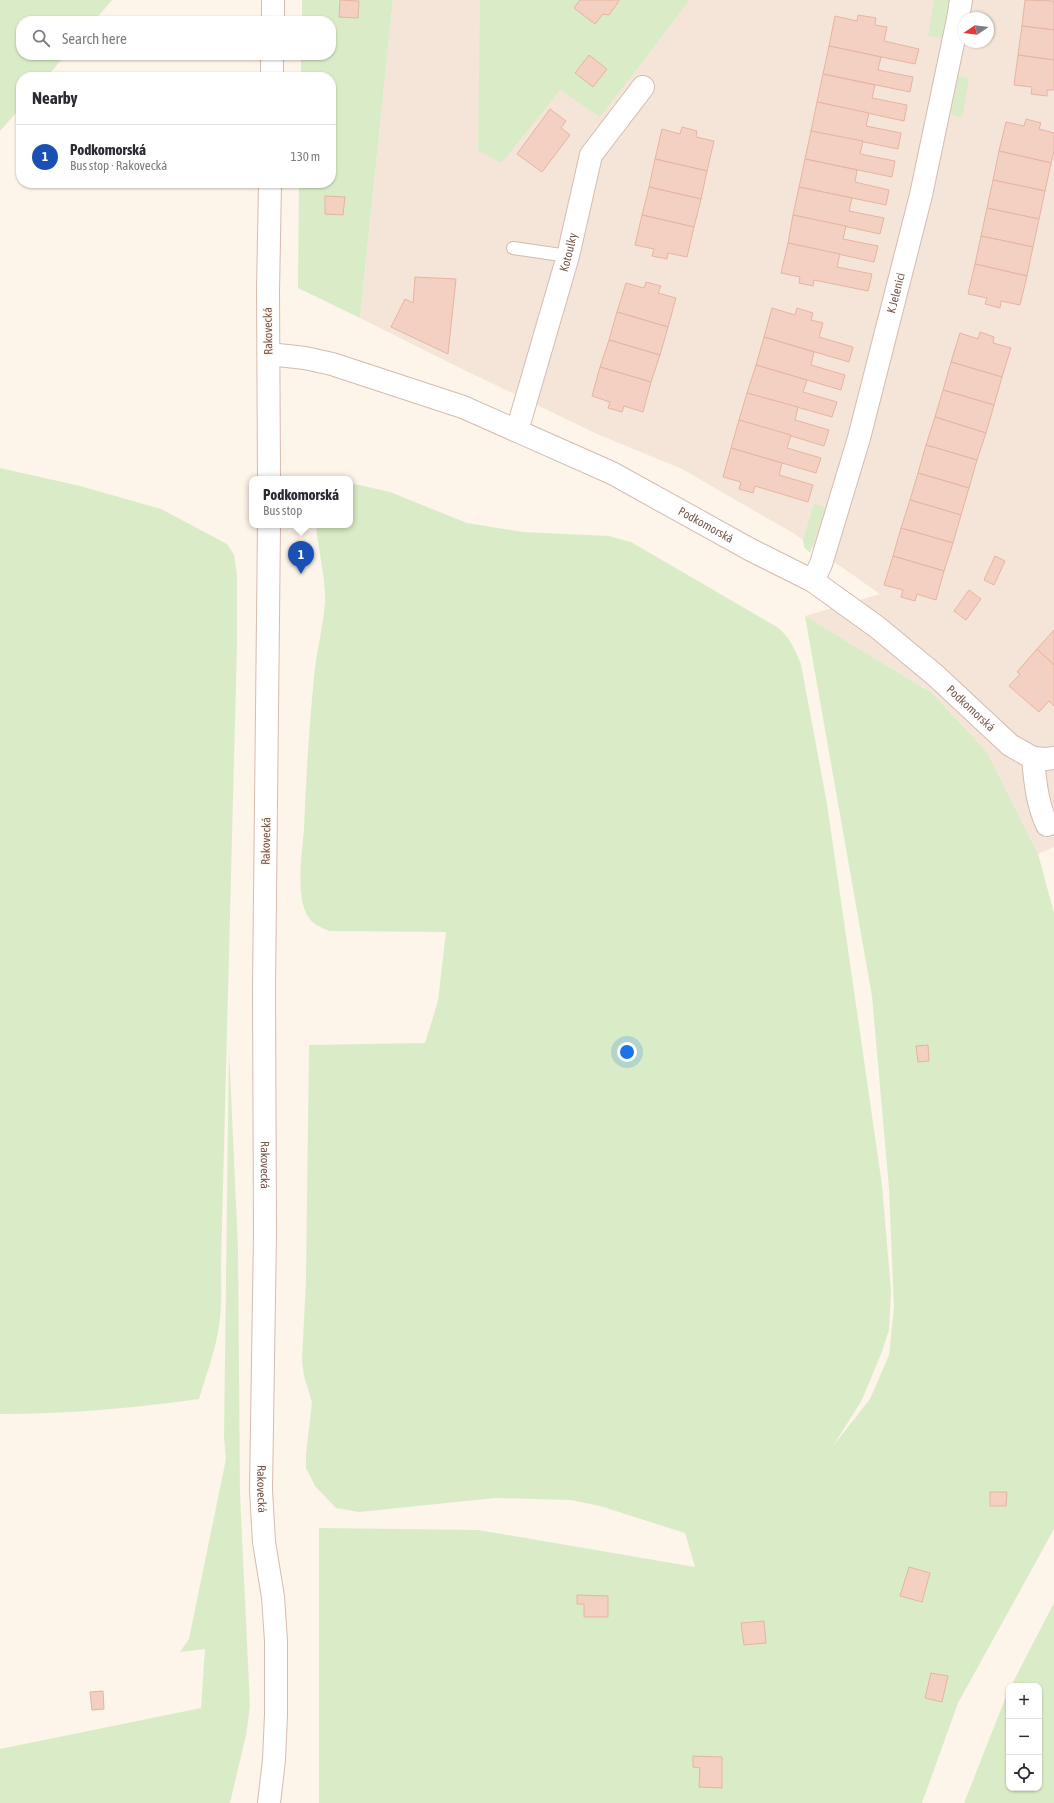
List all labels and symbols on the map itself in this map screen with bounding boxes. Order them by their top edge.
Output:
north arrow [958,12,994,48]
street label: Kotoulky [557,232,580,273]
street label: K Jelenici [884,271,908,315]
street label: Rakovecká [261,307,275,355]
street label: Podkomorská [676,504,736,546]
pin: 1 [288,541,314,574]
street label: Podkomorská [944,683,998,734]
street label: Rakovecká [259,817,273,865]
your location [617,1042,637,1062]
street label: Rakovecká [258,1141,272,1189]
street label: Rakovecká [254,1465,269,1513]

